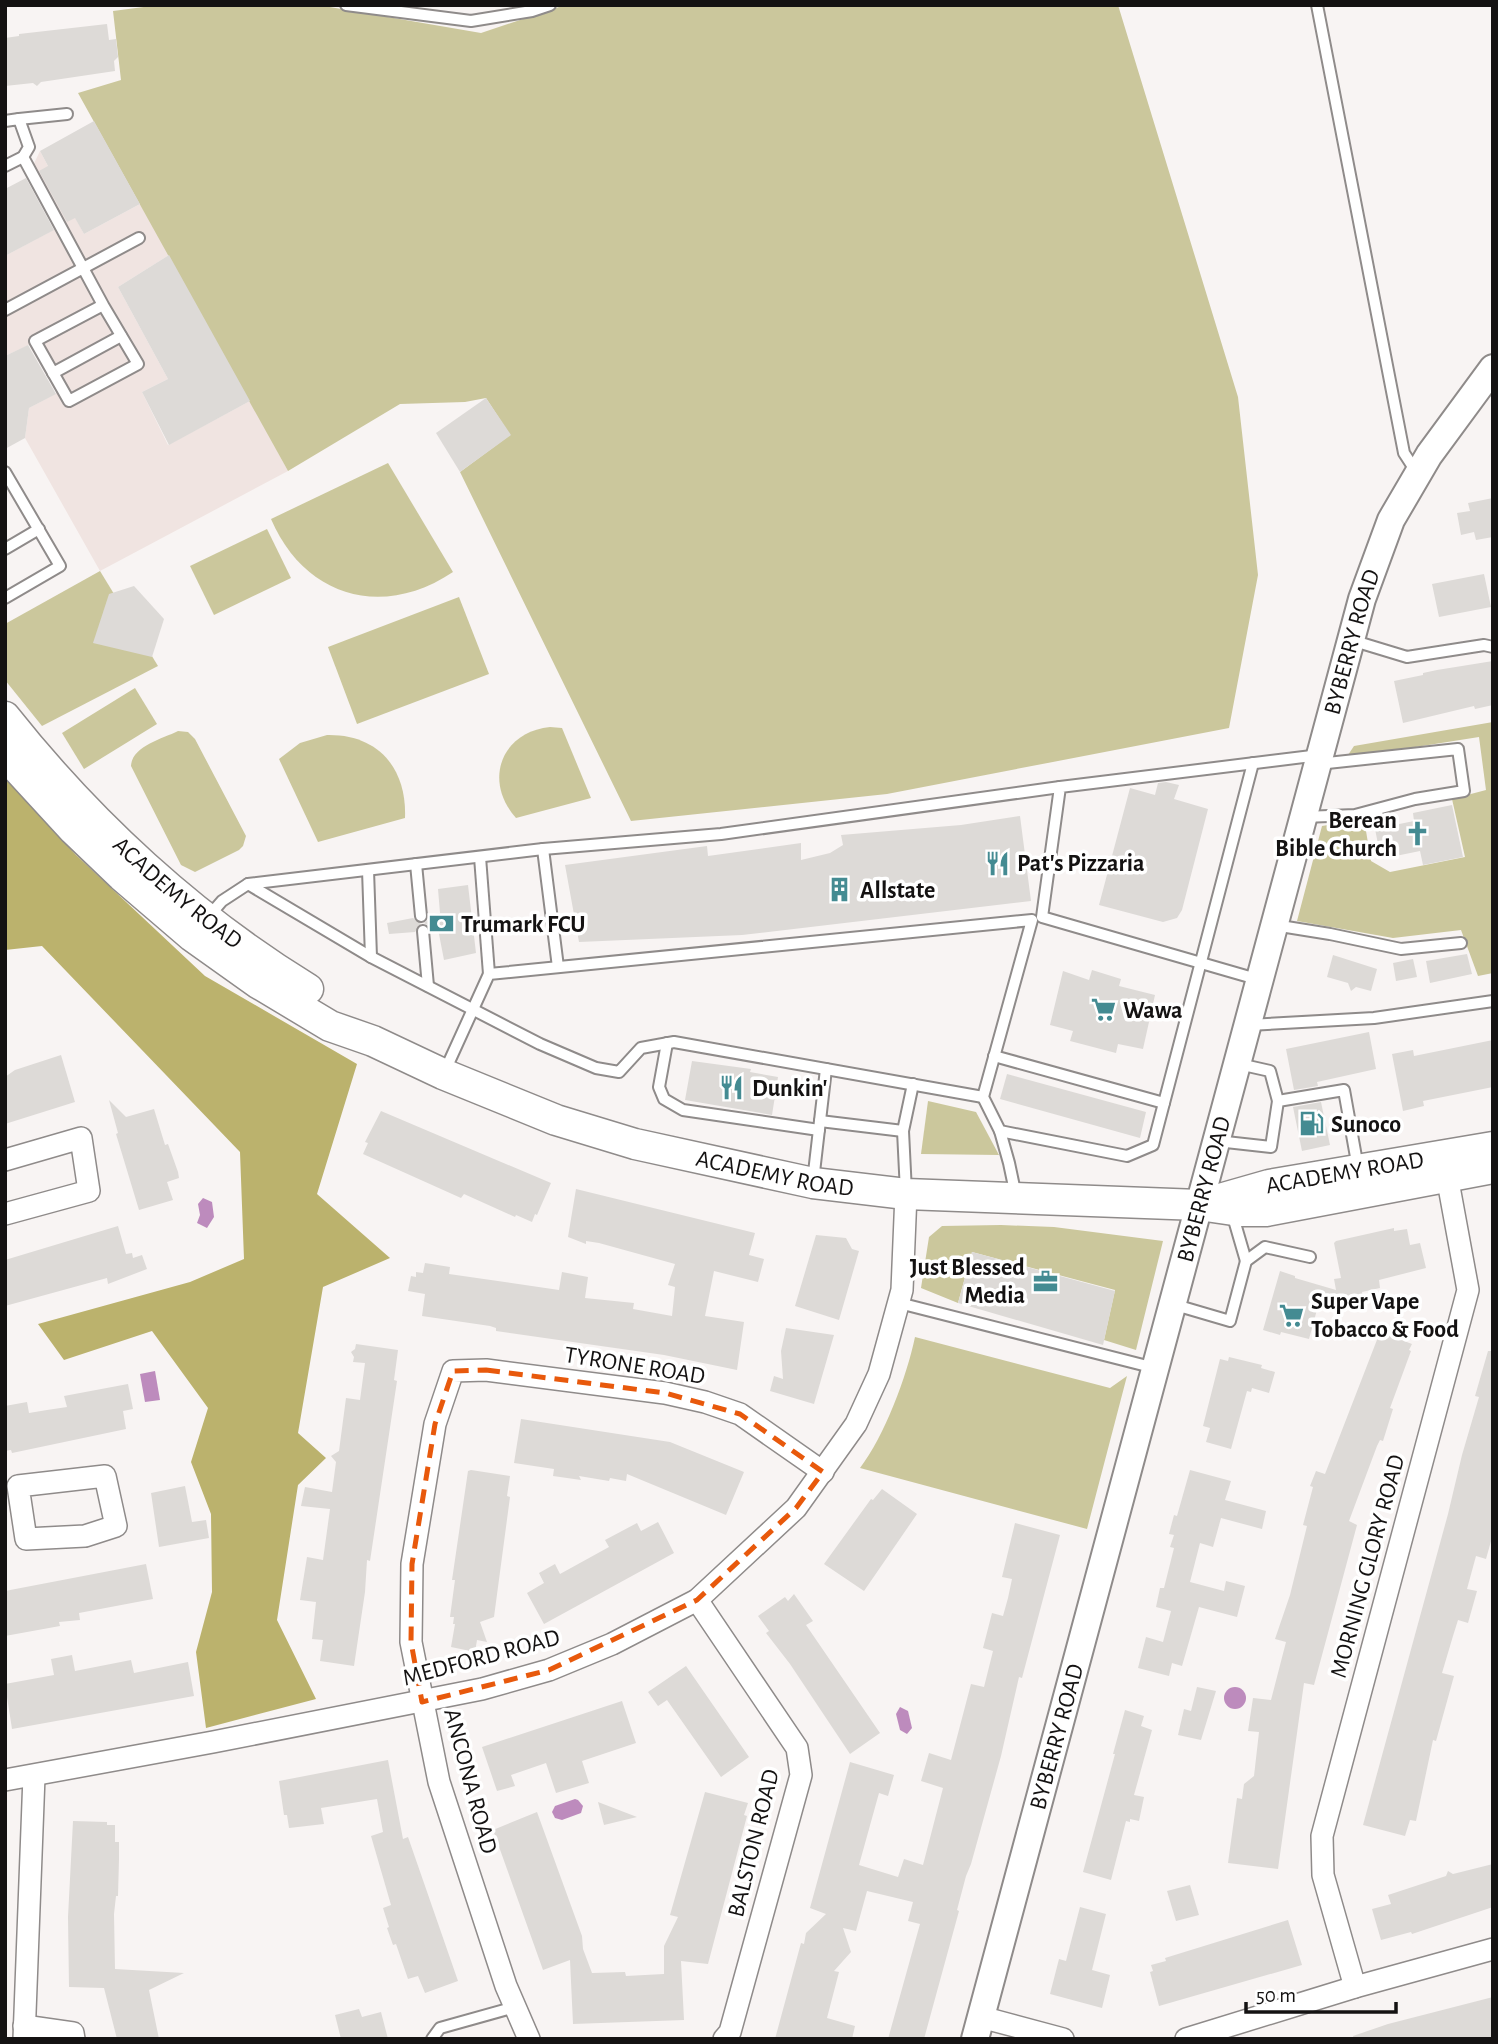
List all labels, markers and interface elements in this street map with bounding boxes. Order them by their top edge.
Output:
street label: BYBERRY ROAD [1320,566,1385,717]
place label: Berean Bible Church [1275,809,1397,861]
church icon: Berean Bible Church [1403,820,1431,848]
street label: ACADEMY ROAD [108,833,246,954]
restaurant icon: Pat's Pizzaria [983,849,1011,877]
place label: Pat's Pizzaria [1017,852,1145,876]
building icon: Allstate [826,876,854,904]
place label: Allstate [860,879,935,903]
bank icon: Trumark FCU [427,910,455,938]
place label: Trumark FCU [461,913,586,937]
supermarket icon: Wawa [1089,996,1117,1024]
place label: Wawa [1123,999,1183,1023]
restaurant icon: Dunkin' [718,1074,746,1102]
place label: Dunkin' [752,1077,827,1101]
fuel station icon: Sunoco [1297,1110,1325,1138]
place label: Sunoco [1331,1113,1401,1137]
street label: BYBERRY ROAD [1173,1114,1235,1265]
street label: ACADEMY ROAD [694,1147,855,1201]
street label: ACADEMY ROAD [1264,1148,1426,1198]
place label: Just Blessed Media [910,1256,1025,1308]
office icon: Just Blessed Media [1031,1267,1059,1295]
place label: Super Vape Tobacco & Food [1311,1290,1459,1342]
supermarket icon: Super Vape Tobacco & Food [1277,1301,1305,1329]
street label: TYRONE ROAD [563,1343,707,1389]
street label: MORNING GLORY ROAD [1327,1452,1409,1680]
street label: MEDFORD ROAD [400,1625,563,1690]
street label: BYBERRY ROAD [1026,1661,1088,1813]
street label: ANCONA ROAD [439,1706,501,1856]
street label: BALSTON ROAD [724,1767,784,1920]
scale bar [1246,1970,1396,2014]
text: 50 m [1256,1985,1296,2006]

